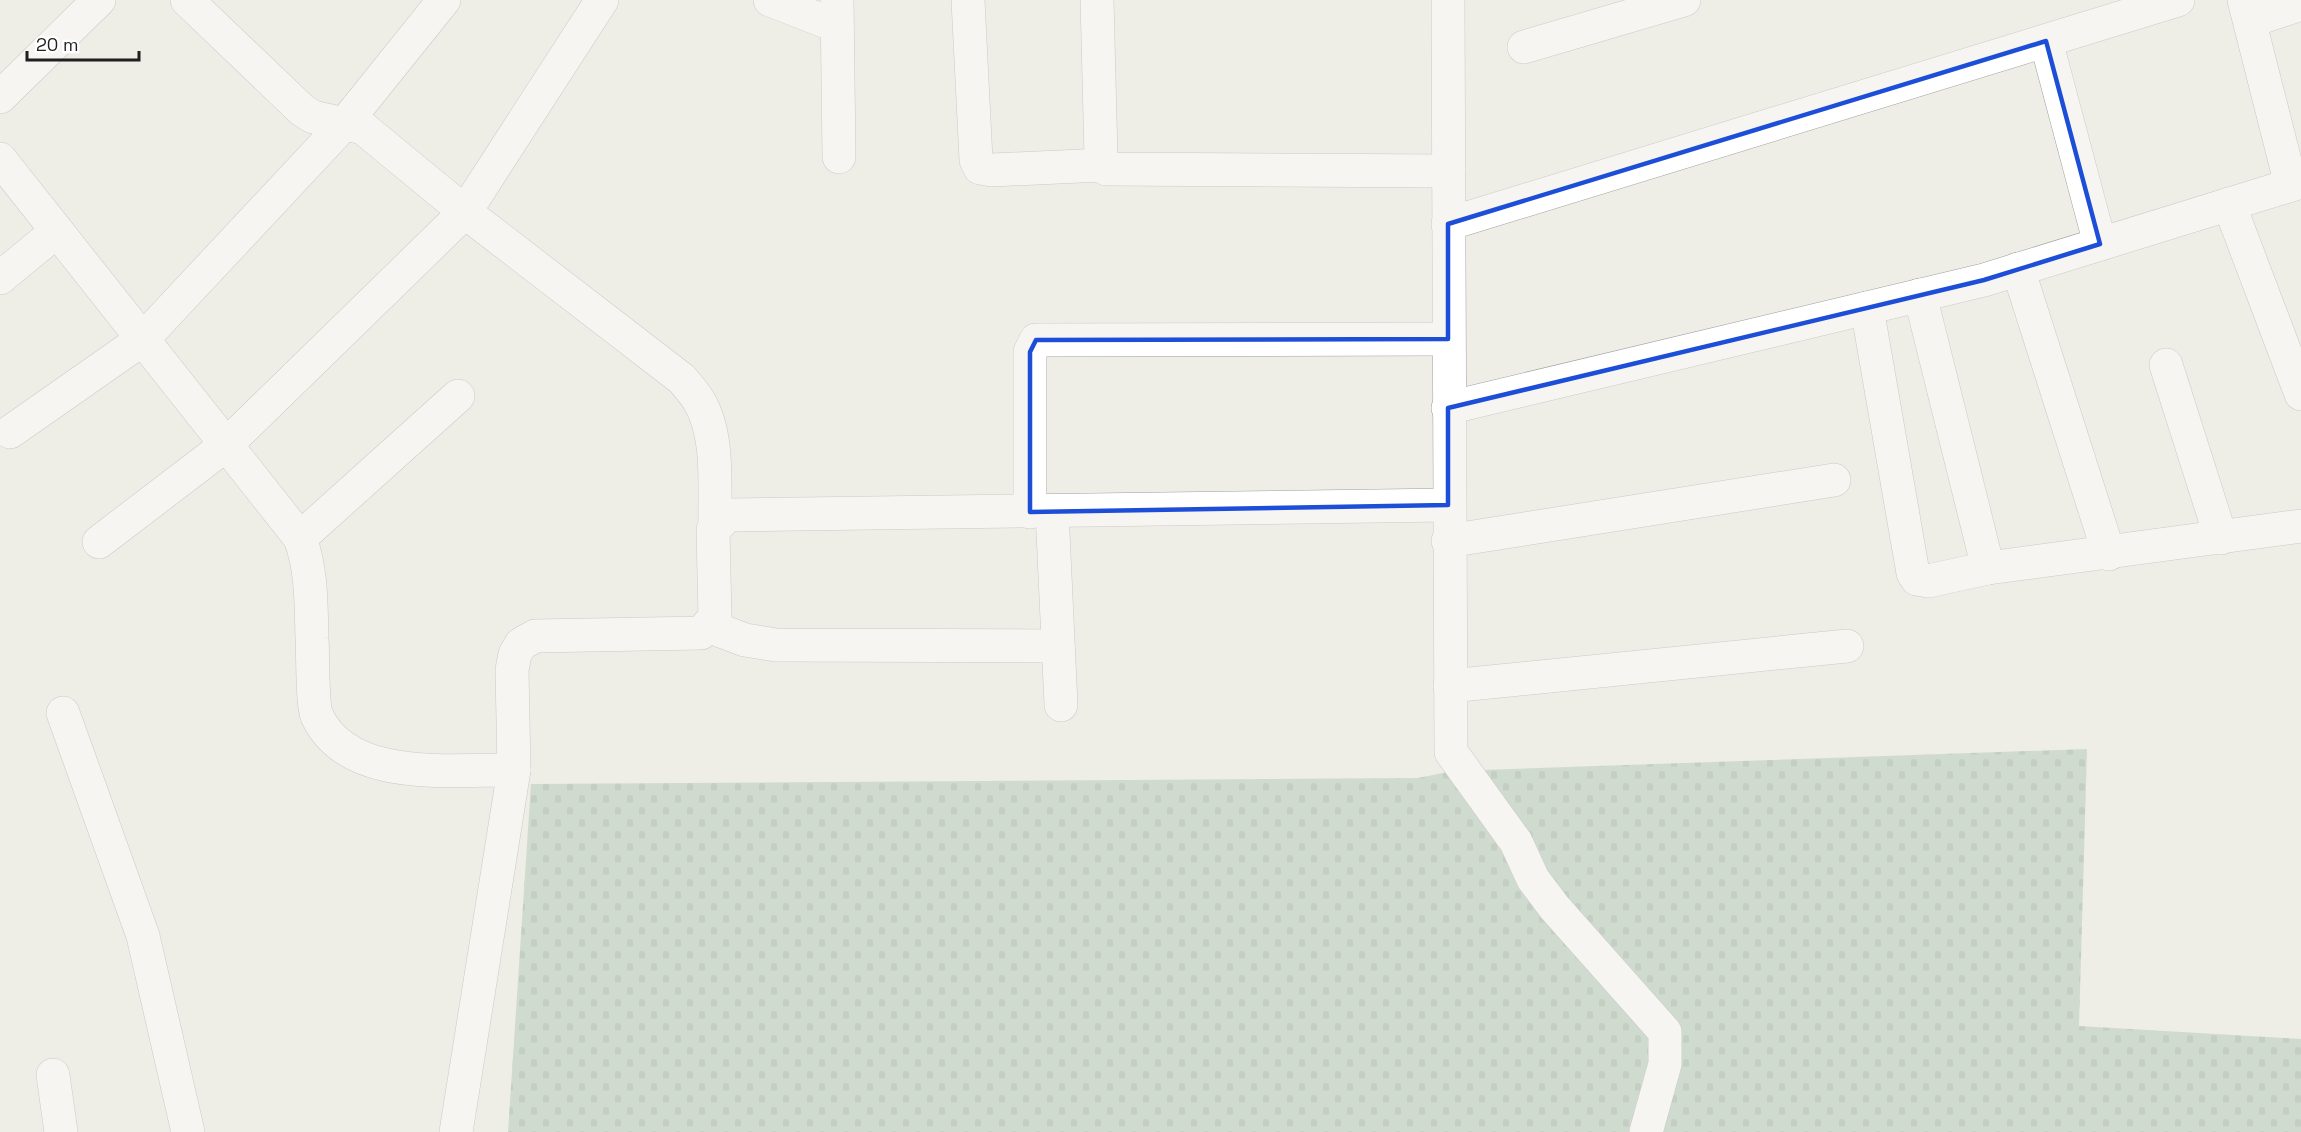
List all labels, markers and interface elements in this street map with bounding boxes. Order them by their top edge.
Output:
scale bar [27,24,140,62]
text: 20 m [36,33,79,56]

